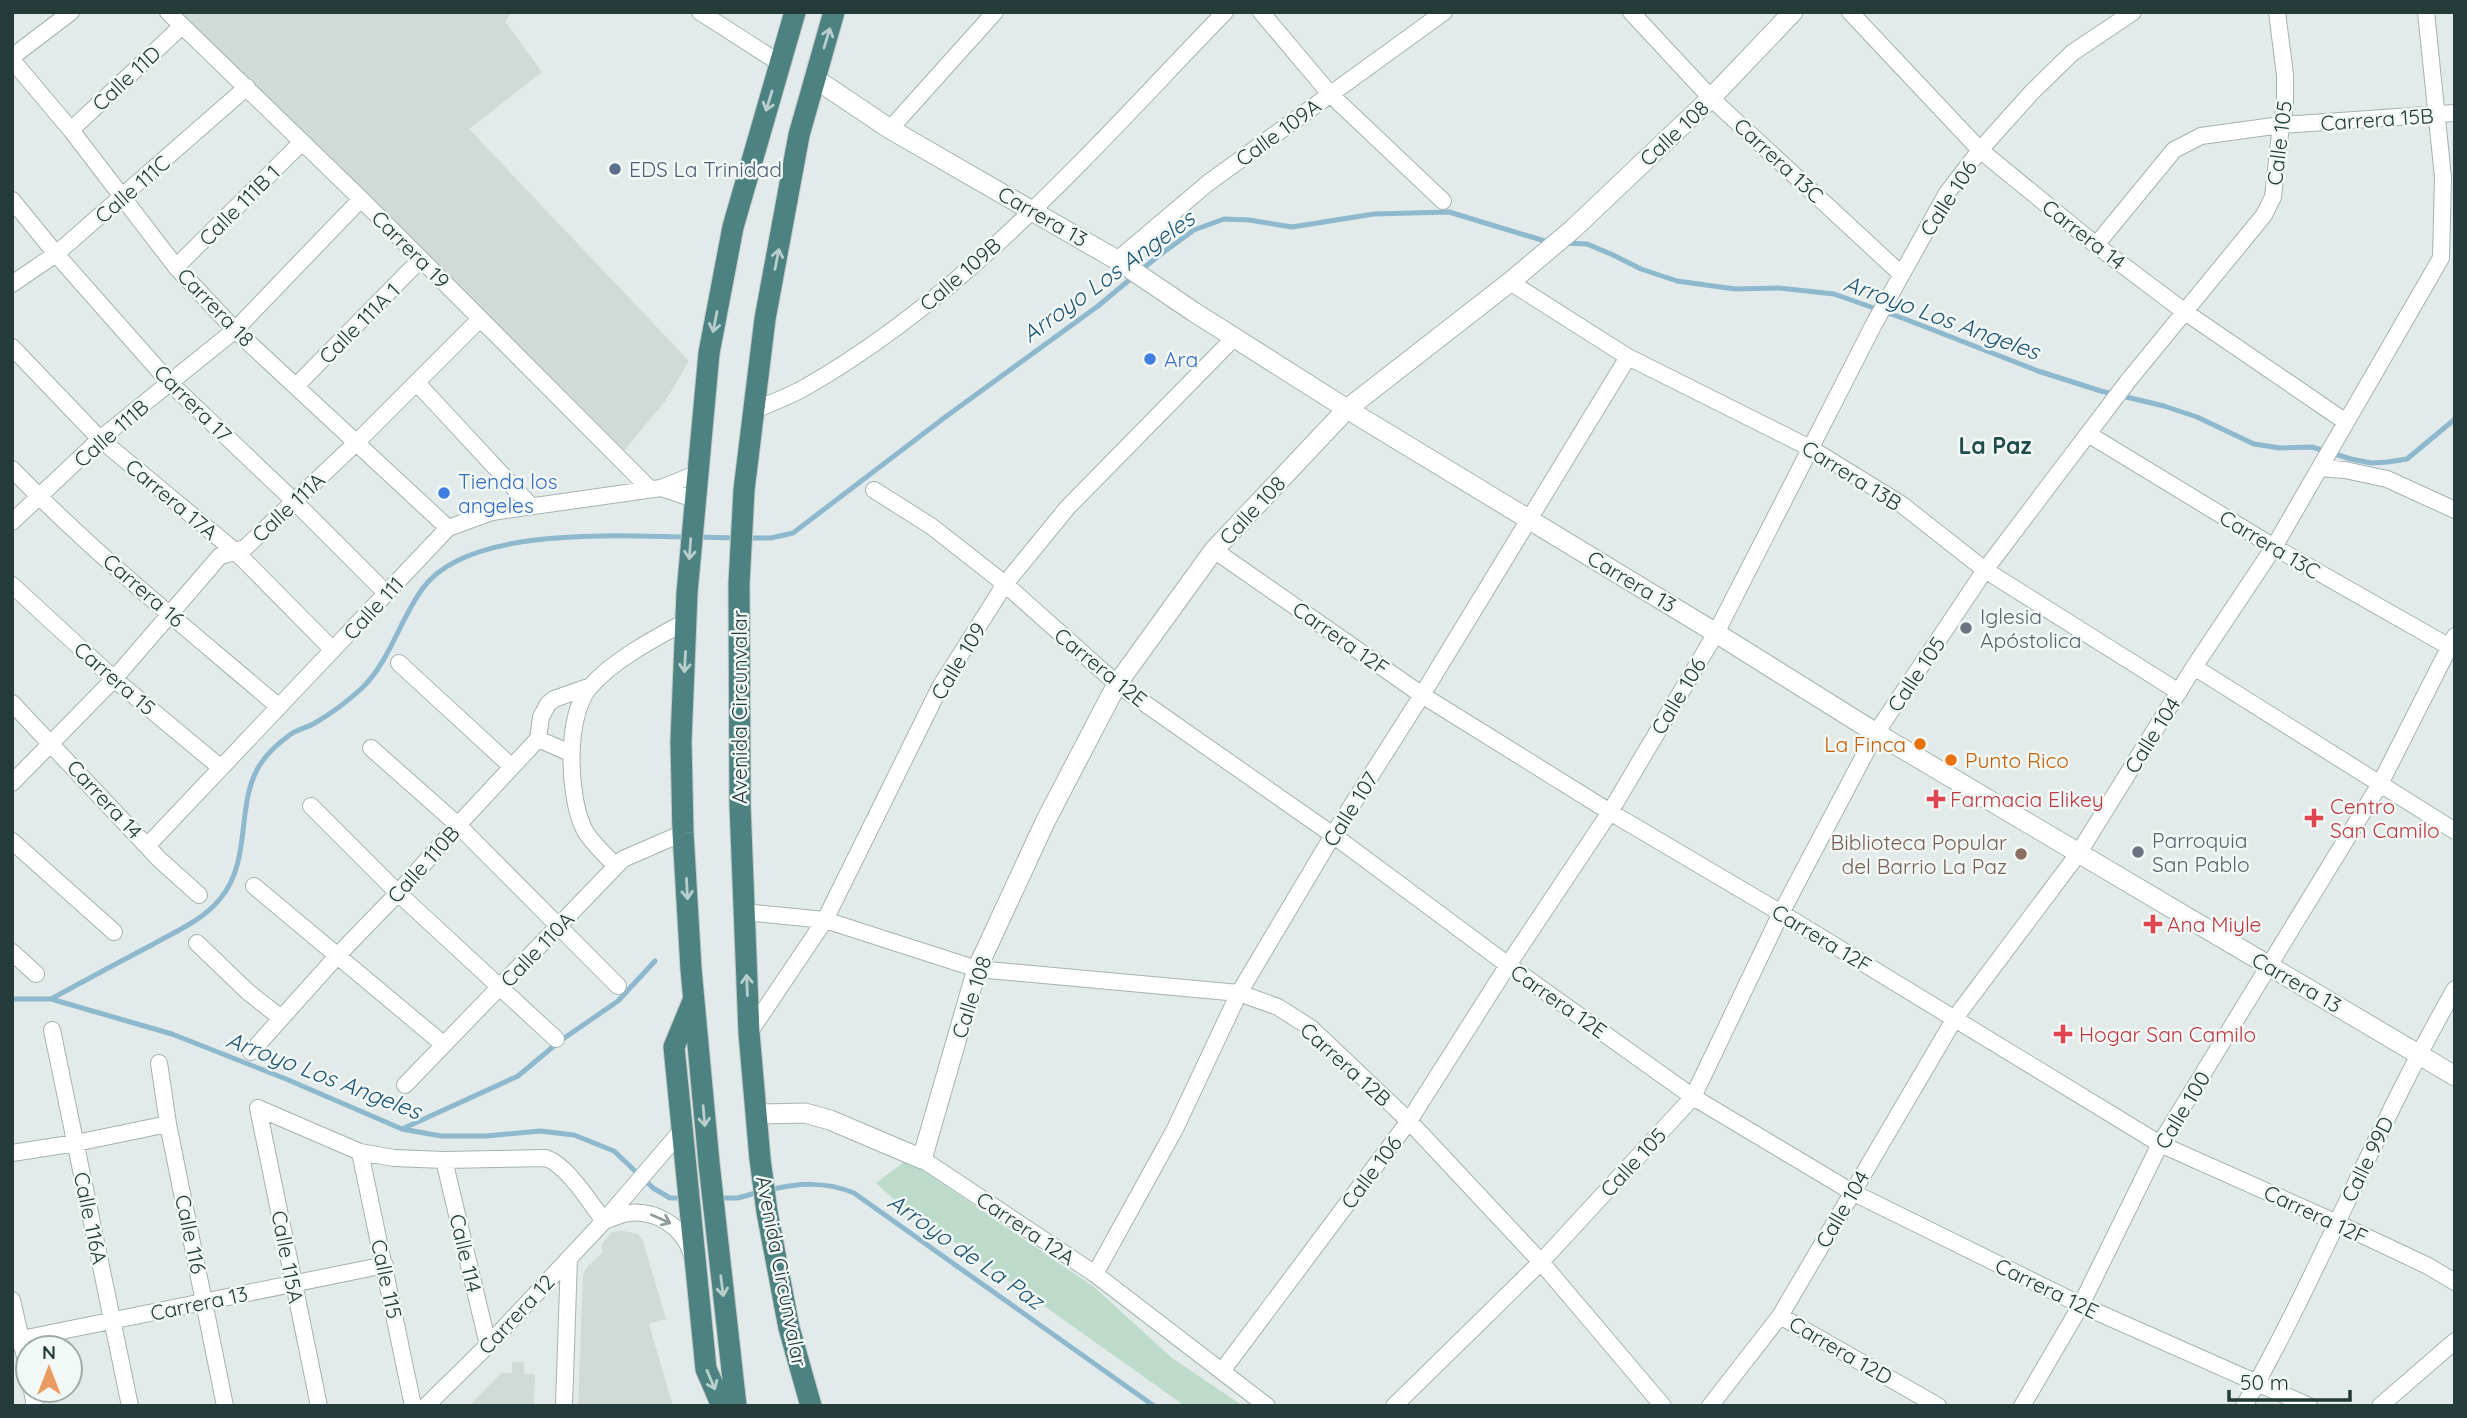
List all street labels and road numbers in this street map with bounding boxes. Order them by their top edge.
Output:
street label: Calle 11D [86,40,166,116]
street label: Calle 109A [1230,92,1326,172]
street label: Calle 108 [1634,94,1714,172]
street label: Calle 105 [2261,99,2297,187]
street label: Carrera 15B [2320,102,2434,136]
street label: Carrera 13C [1729,112,1829,208]
street label: Calle 111C [89,149,175,229]
street label: Calle 106 [1914,155,1982,241]
street label: Calle 111B 1 [193,159,285,251]
street label: Carrera 13 [994,180,1092,252]
street label: Carrera 14 [2037,193,2131,275]
street label: Carrera 19 [367,205,455,293]
street label: Calle 109B [914,232,1006,316]
street label: Carrera 18 [172,262,260,352]
street label: Calle 111A 1 [313,277,405,369]
street label: Carrera 17 [149,359,237,447]
street label: Calle 111B [68,394,154,472]
street label: Carrera 13B [1797,434,1907,516]
street label: Carrera 17A [121,453,223,545]
street label: Calle 111A [246,467,330,547]
street label: Calle 108 [1213,470,1291,550]
street label: Carrera 13C [2215,504,2325,584]
street label: Carrera 13 [1583,544,1681,618]
street label: Carrera 16 [98,548,190,632]
street label: Calle 111 [337,571,409,645]
street label: Carrera 12F [1288,595,1394,681]
street label: Avenida Circunvalar [726,610,752,804]
street label: Calle 109 [925,618,991,704]
street label: Carrera 12E [1049,622,1153,712]
street label: Calle 105 [1881,631,1951,717]
street label: Carrera 15 [69,636,161,720]
street label: Calle 106 [1645,653,1711,739]
street label: Calle 104 [2118,692,2186,778]
street label: Carrera 14 [62,754,148,844]
street label: Calle 107 [1317,767,1383,851]
street label: Calle 110B [381,820,465,908]
street label: Carrera 12F [1767,898,1877,978]
street label: Calle 110A [495,906,579,992]
street label: Carrera 13 [2248,946,2346,1018]
street label: Calle 108 [945,953,997,1041]
street label: Carrera 12E [1506,958,1612,1044]
street label: Carrera 12B [1295,1016,1397,1112]
street label: Calle 100 [2149,1066,2215,1154]
street label: Calle 99D [2335,1112,2399,1206]
street label: Calle 105 [1594,1122,1672,1202]
street label: Calle 106 [1335,1130,1407,1214]
street label: Calle 104 [1810,1166,1874,1252]
street label: Calle 116A [69,1169,113,1267]
street label: Avenida Circunvalar [751,1173,813,1369]
street label: Carrera 12F [2260,1179,2372,1249]
street label: Carrera 12A [972,1186,1080,1270]
street label: Calle 116 [170,1192,212,1276]
street label: Calle 115A [266,1208,310,1306]
street label: Calle 114 [444,1211,488,1295]
street label: Calle 115 [366,1237,408,1321]
street label: Carrera 12E [1991,1252,2103,1324]
street label: Carrera 12 [472,1269,560,1359]
street label: Carrera 13 [148,1280,250,1326]
street label: Carrera 12D [1785,1310,1897,1390]

